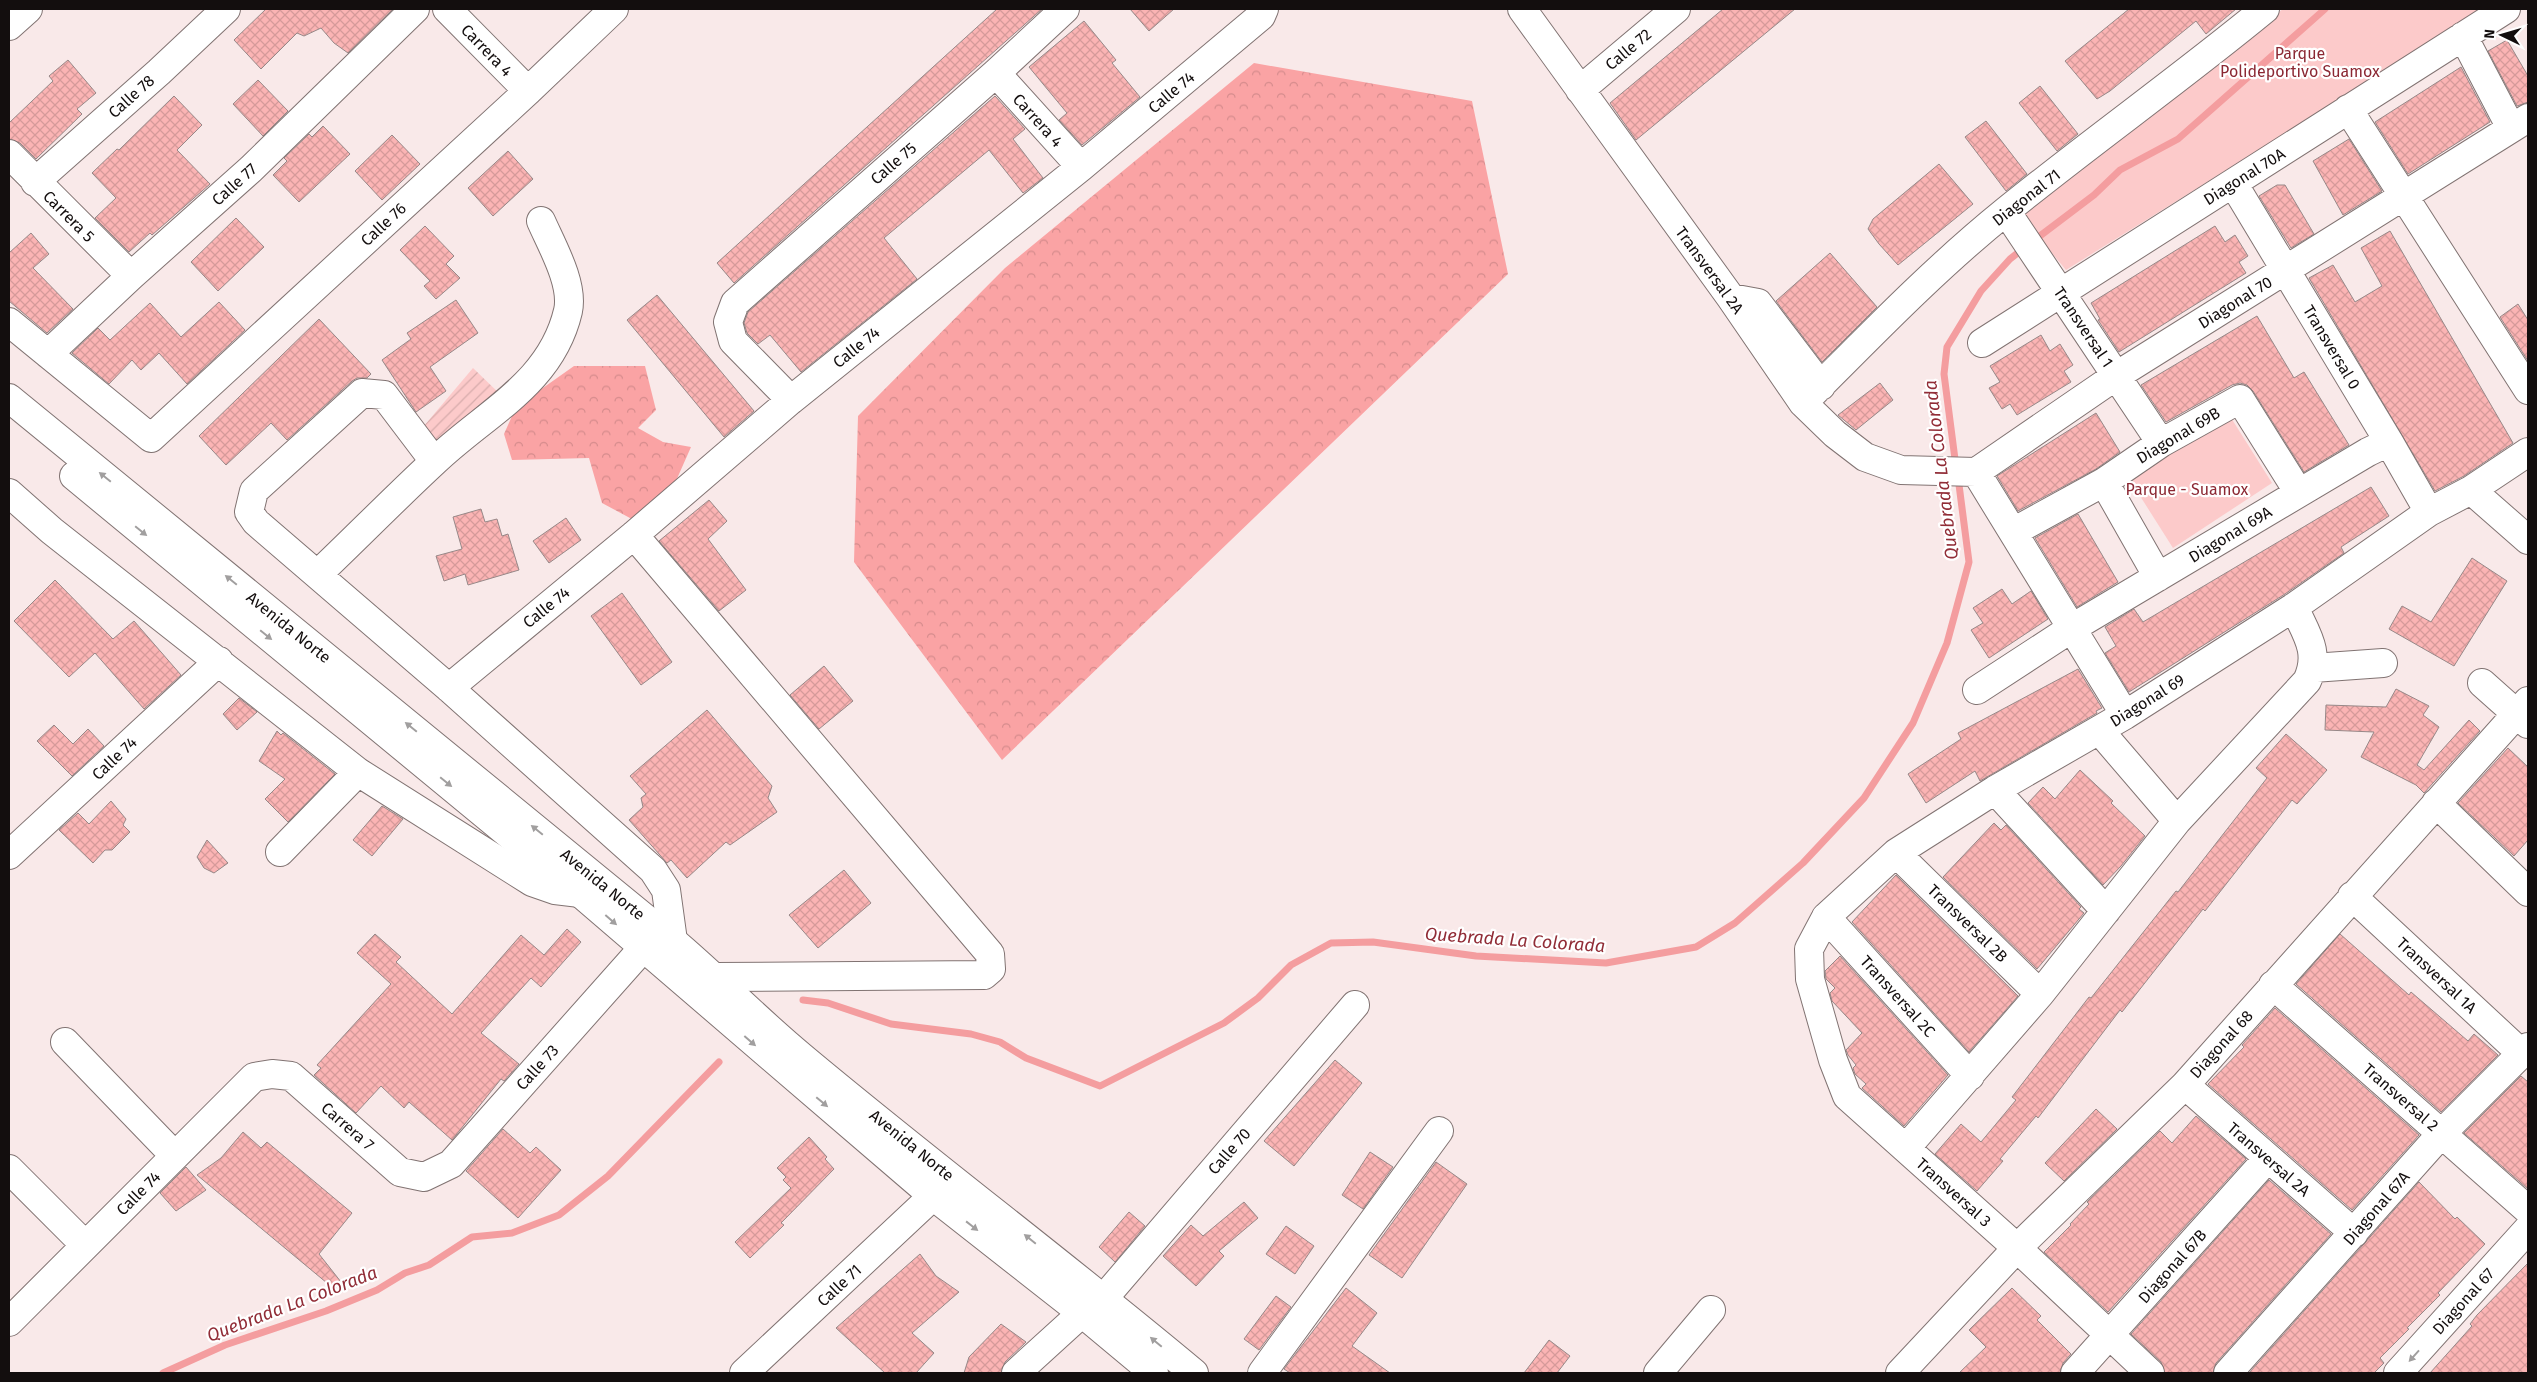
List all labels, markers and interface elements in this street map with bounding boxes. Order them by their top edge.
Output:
north arrow [2477,10,2527,60]
street label: Carrera 4 [457,20,516,81]
street label: Calle 72 [1601,25,1655,74]
text: N [2481,29,2498,39]
park label: Parque Polideportivo Suamox [2220,44,2380,81]
street label: Calle 74 [1144,67,1199,117]
street label: Calle 78 [104,71,158,122]
street label: Carrera 4 [1009,90,1067,151]
street label: Calle 75 [867,138,920,188]
street label: Diagonal 70A [2200,143,2289,209]
street label: Calle 77 [208,159,261,209]
street label: Diagonal 71 [1988,165,2064,230]
street label: Carrera 5 [39,187,98,246]
street label: Calle 76 [357,199,410,250]
street label: Transversal 2A [1672,223,1748,318]
street label: Diagonal 70 [2195,272,2276,333]
street label: Transversal 1 [2050,283,2117,371]
street label: Transversal 0 [2299,302,2364,393]
street label: Calle 74 [829,323,884,372]
water label: Quebrada La Colorada [1919,379,1963,561]
street label: Diagonal 69B [2133,403,2224,468]
one-way arrow [99,471,112,482]
park label: Parque - Suamox [2126,480,2249,499]
street label: Diagonal 69A [2185,502,2276,567]
one-way arrow [134,526,147,537]
one-way arrow [225,574,238,585]
street label: Calle 74 [519,583,574,632]
street label: Avenida Norte [243,588,335,667]
one-way arrow [260,629,273,640]
street label: Diagonal 69 [2106,670,2188,731]
one-way arrow [405,721,418,732]
street label: Calle 74 [88,732,141,784]
one-way arrow [439,777,452,788]
one-way arrow [531,824,544,835]
street label: Avenida Norte [557,845,649,924]
street label: Transversal 2B [1924,881,2012,966]
one-way arrow [605,914,617,925]
water label: Quebrada La Colorada [1424,923,1606,957]
street label: Transversal 1A [2393,934,2481,1018]
street label: Transversal 2C [1856,952,1939,1041]
street label: Diagonal 68 [2186,1006,2257,1082]
one-way arrow [744,1035,757,1046]
street label: Calle 73 [512,1041,563,1094]
street label: Transversal 2 [2359,1059,2442,1135]
one-way arrow [815,1096,828,1107]
street label: Carrera 7 [317,1098,378,1154]
street label: Avenida Norte [866,1106,958,1185]
street label: Transversal 2A [2224,1118,2314,1201]
street label: Calle 70 [1204,1124,1255,1178]
street label: Transversal 3 [1912,1154,1995,1231]
street label: Calle 74 [112,1167,165,1219]
street label: Diagonal 67A [2339,1167,2414,1249]
one-way arrow [965,1221,978,1232]
street label: Diagonal 67B [2134,1225,2211,1307]
one-way arrow [1024,1234,1037,1245]
street label: Calle 71 [813,1260,865,1311]
water label: Quebrada La Colorada [204,1261,380,1347]
street label: Diagonal 67 [2429,1264,2498,1338]
one-way arrow [1151,1336,1163,1348]
one-way arrow [2408,1350,2419,1363]

